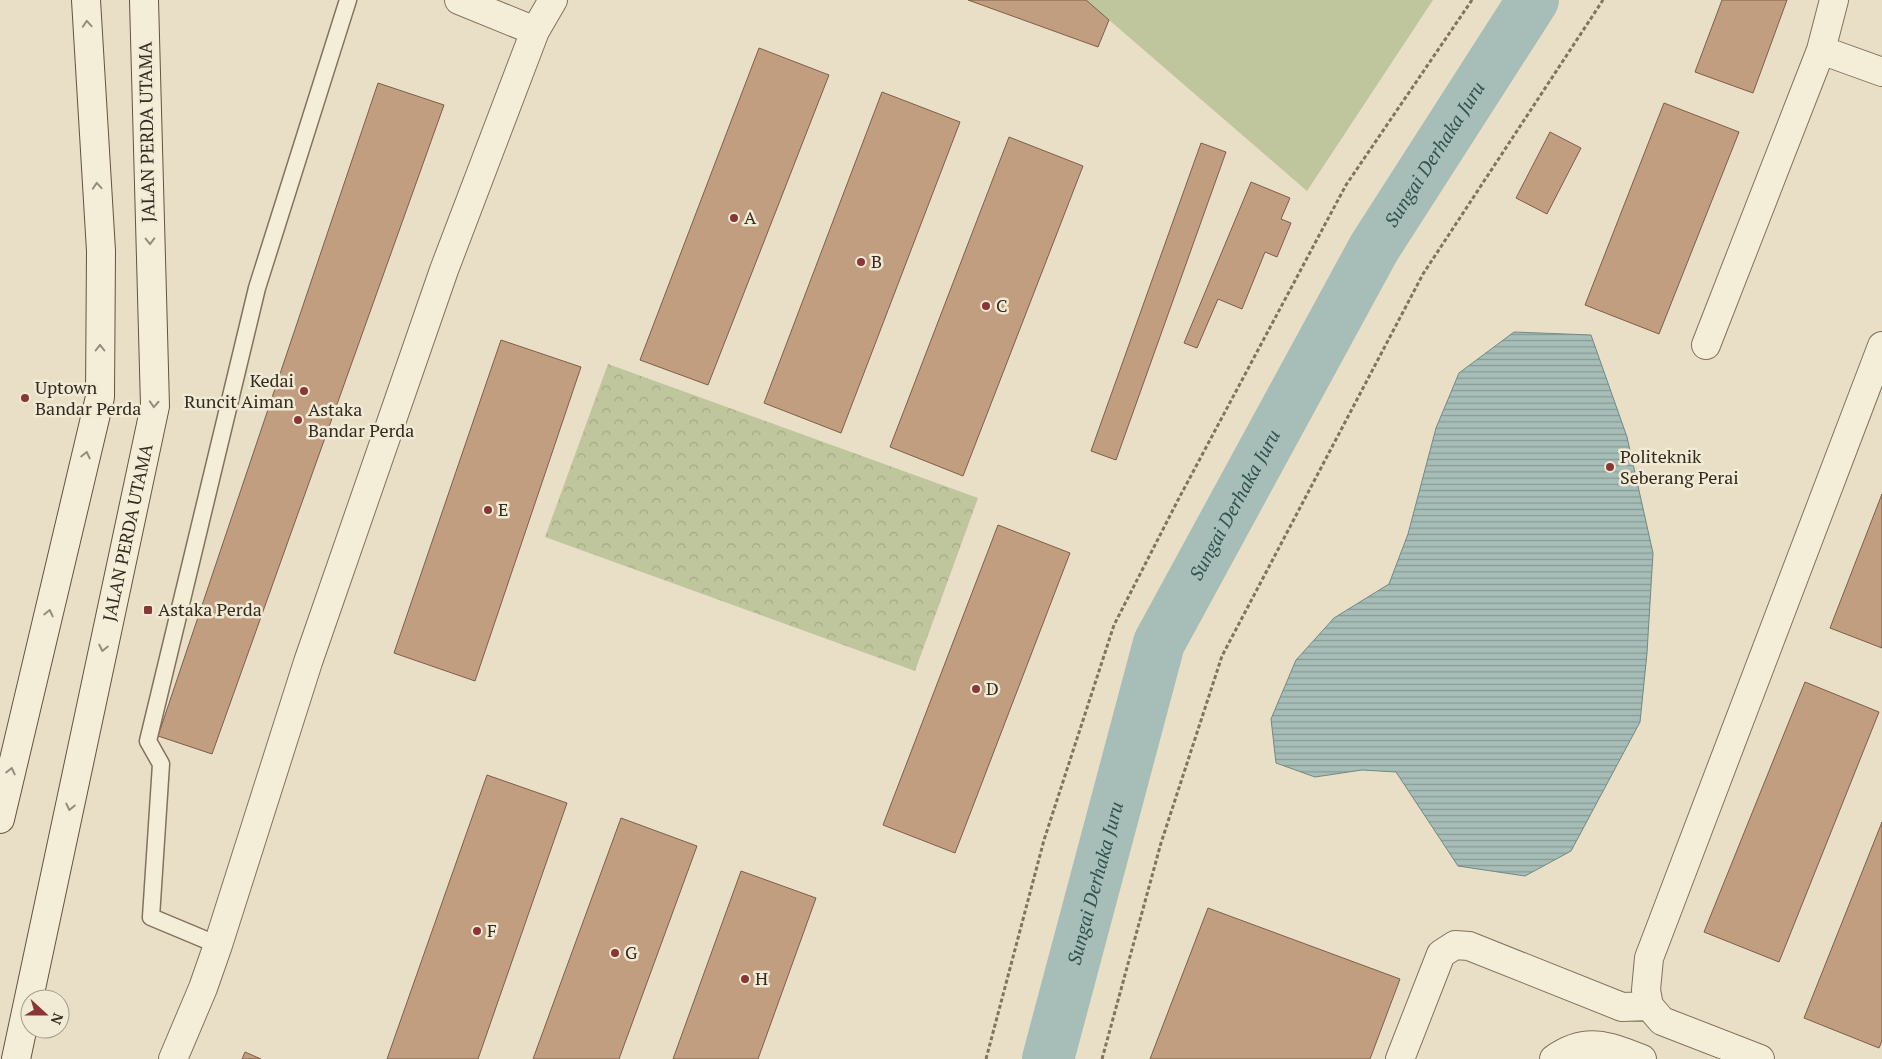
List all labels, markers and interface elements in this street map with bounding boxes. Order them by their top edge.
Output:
one-way arrow [82,19,93,27]
street label: JALAN PERDA UTAMA [132,41,160,223]
water label: Sungai Derhaka Juru [1378,76,1490,231]
one-way arrow [92,181,103,189]
place label: A [744,205,757,229]
marker: A [728,212,740,224]
one-way arrow [145,238,155,245]
place label: B [871,249,882,273]
marker: B [855,256,867,268]
place label: C [996,293,1008,317]
marker: C [980,300,992,312]
one-way arrow [95,344,105,352]
place label: Kedai Runcit Aiman [184,368,294,413]
place label: Uptown Bandar Perda [35,375,141,420]
marker: Kedai Runcit Aiman [298,385,310,397]
marker: Uptown Bandar Perda [19,392,31,404]
place label: Astaka Bandar Perda [308,397,414,442]
one-way arrow [148,400,159,408]
marker: Astaka Bandar Perda [292,414,304,426]
water label: Sungai Derhaka Juru [1183,425,1285,584]
street label: JALAN PERDA UTAMA [96,441,158,624]
place label: Politeknik Seberang Perai [1620,444,1739,489]
one-way arrow [80,451,91,459]
marker: Politeknik Seberang Perai [1604,461,1616,473]
place label: E [498,497,508,521]
marker: E [482,504,494,516]
place label: Astaka Perda [158,597,262,621]
marker: Astaka Perda [142,604,154,616]
one-way arrow [43,609,54,618]
one-way arrow [98,644,109,653]
place label: D [986,676,999,700]
marker: D [970,683,982,695]
one-way arrow [5,767,16,776]
water label: Sungai Derhaka Juru [1061,799,1128,967]
one-way arrow [65,803,75,812]
place label: F [487,918,497,942]
marker: F [471,925,483,937]
place label: G [625,940,638,964]
marker: G [609,947,621,959]
place label: H [755,966,768,990]
marker: H [739,973,751,985]
north arrow [20,989,70,1039]
text: N [47,1010,68,1028]

